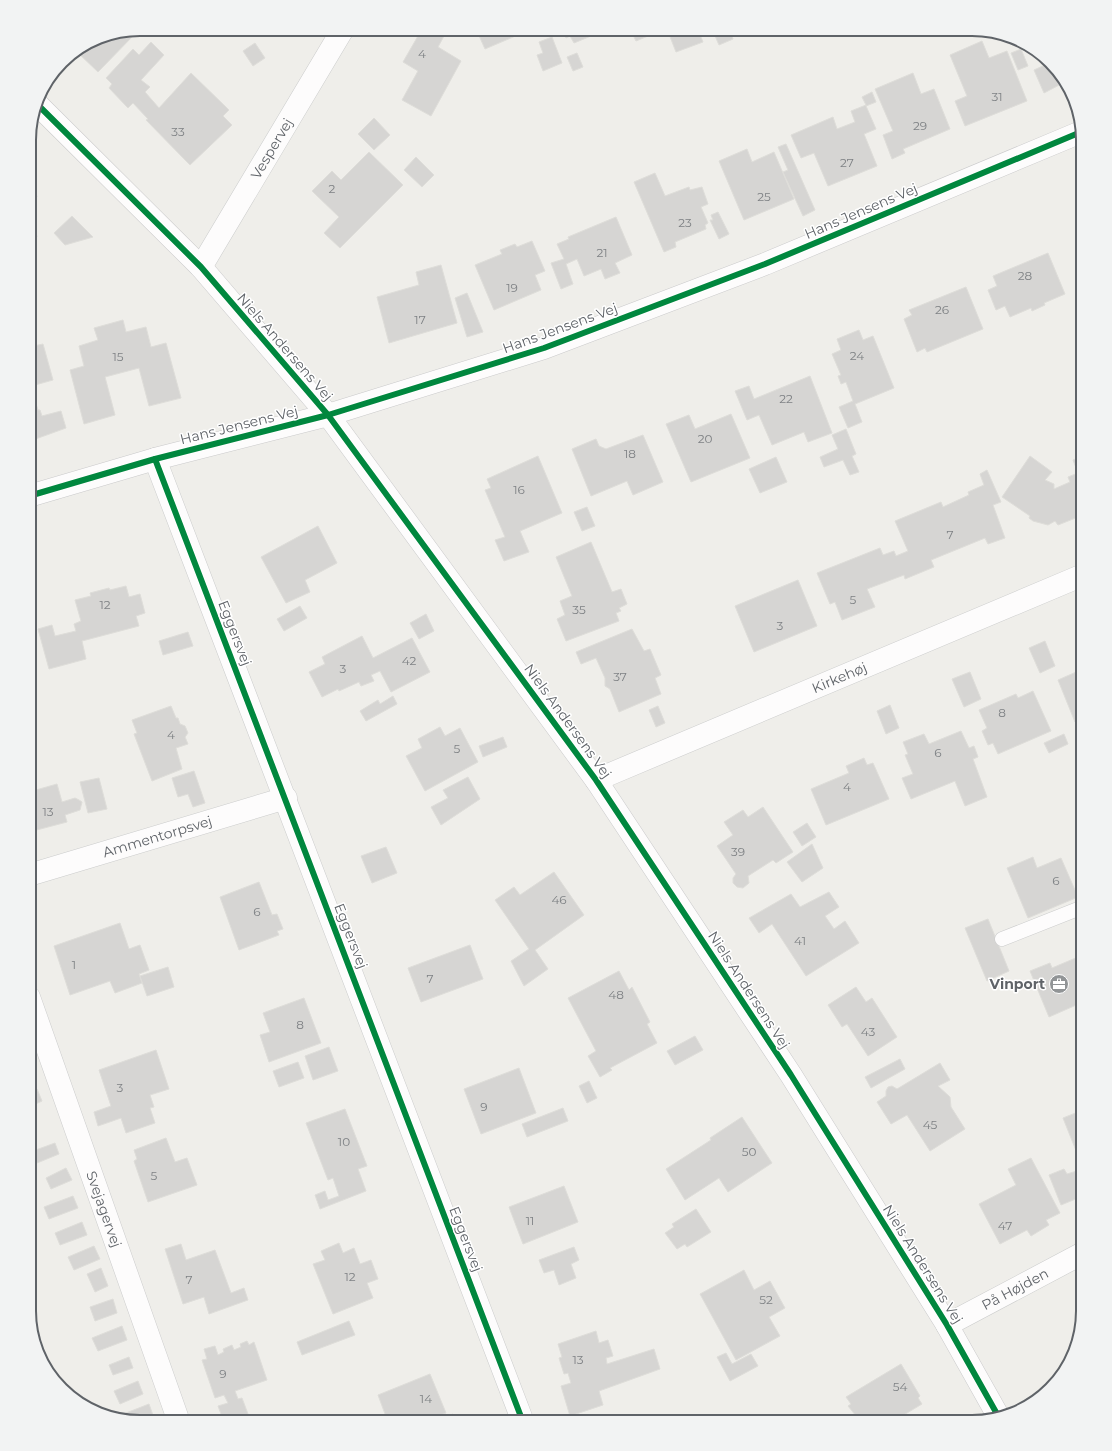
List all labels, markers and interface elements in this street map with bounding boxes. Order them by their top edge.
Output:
house number: 4 [418,46,426,61]
house number: 31 [991,89,1003,104]
street label: Vespervej [247,115,297,182]
house number: 29 [913,118,927,133]
house number: 33 [171,124,185,139]
house number: 27 [840,155,854,170]
street label: Hans Jensens Vej [802,179,920,243]
house number: 2 [329,181,336,196]
house number: 25 [757,189,771,204]
house number: 23 [678,215,692,230]
house number: 21 [596,245,608,260]
house number: 28 [1018,268,1033,283]
house number: 19 [506,280,518,295]
street label: Niels Andersens Vej [233,289,337,405]
street label: Hans Jensens Vej [500,299,620,357]
house number: 26 [935,302,949,317]
house number: 17 [414,312,426,327]
house number: 24 [850,348,864,363]
house number: 15 [112,349,124,364]
house number: 22 [779,391,793,406]
street label: Hans Jensens Vej [178,402,300,448]
house number: 20 [698,431,712,446]
house number: 18 [624,446,636,461]
house number: 16 [513,482,525,497]
house number: 7 [946,527,954,542]
house number: 5 [850,592,857,607]
house number: 12 [99,597,111,612]
street label: Eggersvej [214,598,256,668]
house number: 35 [572,602,586,617]
house number: 3 [777,618,784,633]
house number: 42 [402,653,417,668]
street label: Kirkehøj [809,658,869,697]
street label: Niels Andersens Vej [520,660,616,782]
house number: 3 [340,661,347,676]
house number: 37 [613,669,627,684]
house number: 8 [998,705,1006,720]
house number: 4 [167,727,175,742]
house number: 5 [454,741,461,756]
house number: 6 [934,745,942,760]
house number: 4 [843,779,851,794]
house number: 13 [42,804,54,819]
street label: Ammentorpsvej [101,812,214,861]
house number: 39 [731,844,745,859]
house number: 6 [1052,873,1060,888]
house number: 46 [551,892,567,907]
street label: Eggersvej [330,901,372,971]
house number: 6 [253,904,261,919]
street label: Niels Andersens Vej [704,927,794,1053]
house number: 41 [794,933,806,948]
house number: 1 [72,957,76,972]
house number: 7 [426,971,434,986]
office icon: Vinport [1048,973,1070,995]
place label: Vinport [989,975,1045,993]
house number: 48 [608,987,624,1002]
house number: 8 [296,1017,304,1032]
house number: 43 [861,1024,875,1039]
house number: 3 [117,1080,124,1095]
house number: 9 [480,1099,488,1114]
house number: 45 [923,1117,938,1132]
house number: 10 [338,1134,350,1149]
house number: 50 [742,1144,756,1159]
house number: 5 [151,1168,158,1183]
street label: Svejagervej [82,1169,126,1250]
street label: Niels Andersens Vej [879,1201,967,1327]
street label: Eggersvej [445,1204,487,1274]
house number: 11 [526,1213,534,1228]
house number: 47 [998,1218,1012,1233]
street label: På Højden [978,1264,1052,1314]
house number: 12 [344,1269,356,1284]
house number: 7 [185,1272,193,1287]
house number: 52 [759,1292,773,1307]
house number: 13 [572,1352,584,1367]
house number: 9 [219,1366,227,1381]
house number: 54 [893,1379,907,1394]
house number: 14 [420,1391,432,1406]

